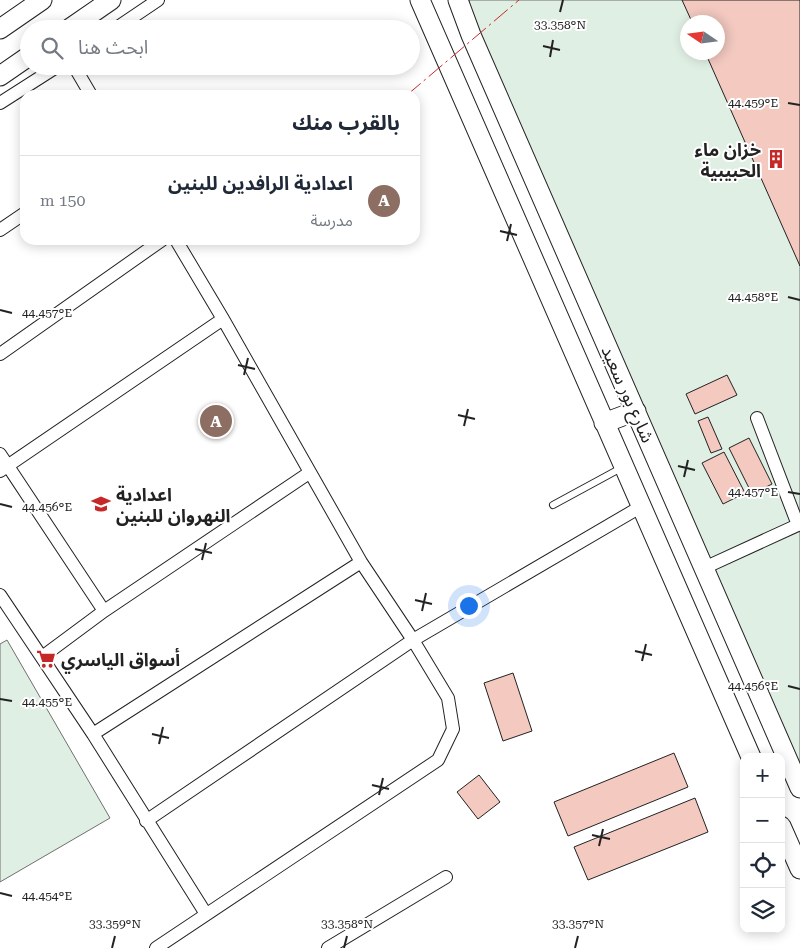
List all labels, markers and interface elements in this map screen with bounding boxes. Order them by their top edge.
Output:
north arrow [680,15,725,60]
text: 33.358°N [534,18,586,32]
search box [20,20,420,75]
icon: search [38,34,66,62]
text: ابحث هنا [78,36,148,59]
text: 44.459°E [728,96,778,110]
text: بالقرب منك [292,111,400,135]
place label: خزان ماء الحبيبية [695,139,761,181]
building icon: خزان ماء الحبيبية [765,148,787,170]
text: اعدادية الرافدين للبنين [168,172,353,195]
text: 150 m [40,191,86,210]
text: A [378,191,390,210]
text: مدرسة [310,211,353,230]
text: 44.458°E [728,290,778,304]
text: 44.457°E [22,306,72,320]
street label: شارع بور سعيد [594,342,659,447]
pin: A [200,402,232,440]
place label: اعدادية النهروان للبنين [116,484,231,527]
text: 44.457°E [728,485,778,499]
school or university icon: اعدادية النهروان للبنين [90,493,112,515]
text: 44.456°E [22,500,72,514]
your location [456,593,482,619]
place label: أسواق الياسري [61,647,180,674]
supermarket icon: أسواق الياسري [35,648,57,670]
text: 44.456°E [728,679,778,693]
text: 44.455°E [22,695,72,709]
map controls [740,753,785,933]
button: + [740,753,785,798]
button: − [740,798,785,843]
button: locate [740,843,785,888]
button: layers [740,888,785,933]
text: 44.454°E [22,889,72,903]
text: 33.359°N [89,917,141,931]
text: 33.358°N [321,917,373,931]
text: 33.357°N [552,917,604,931]

